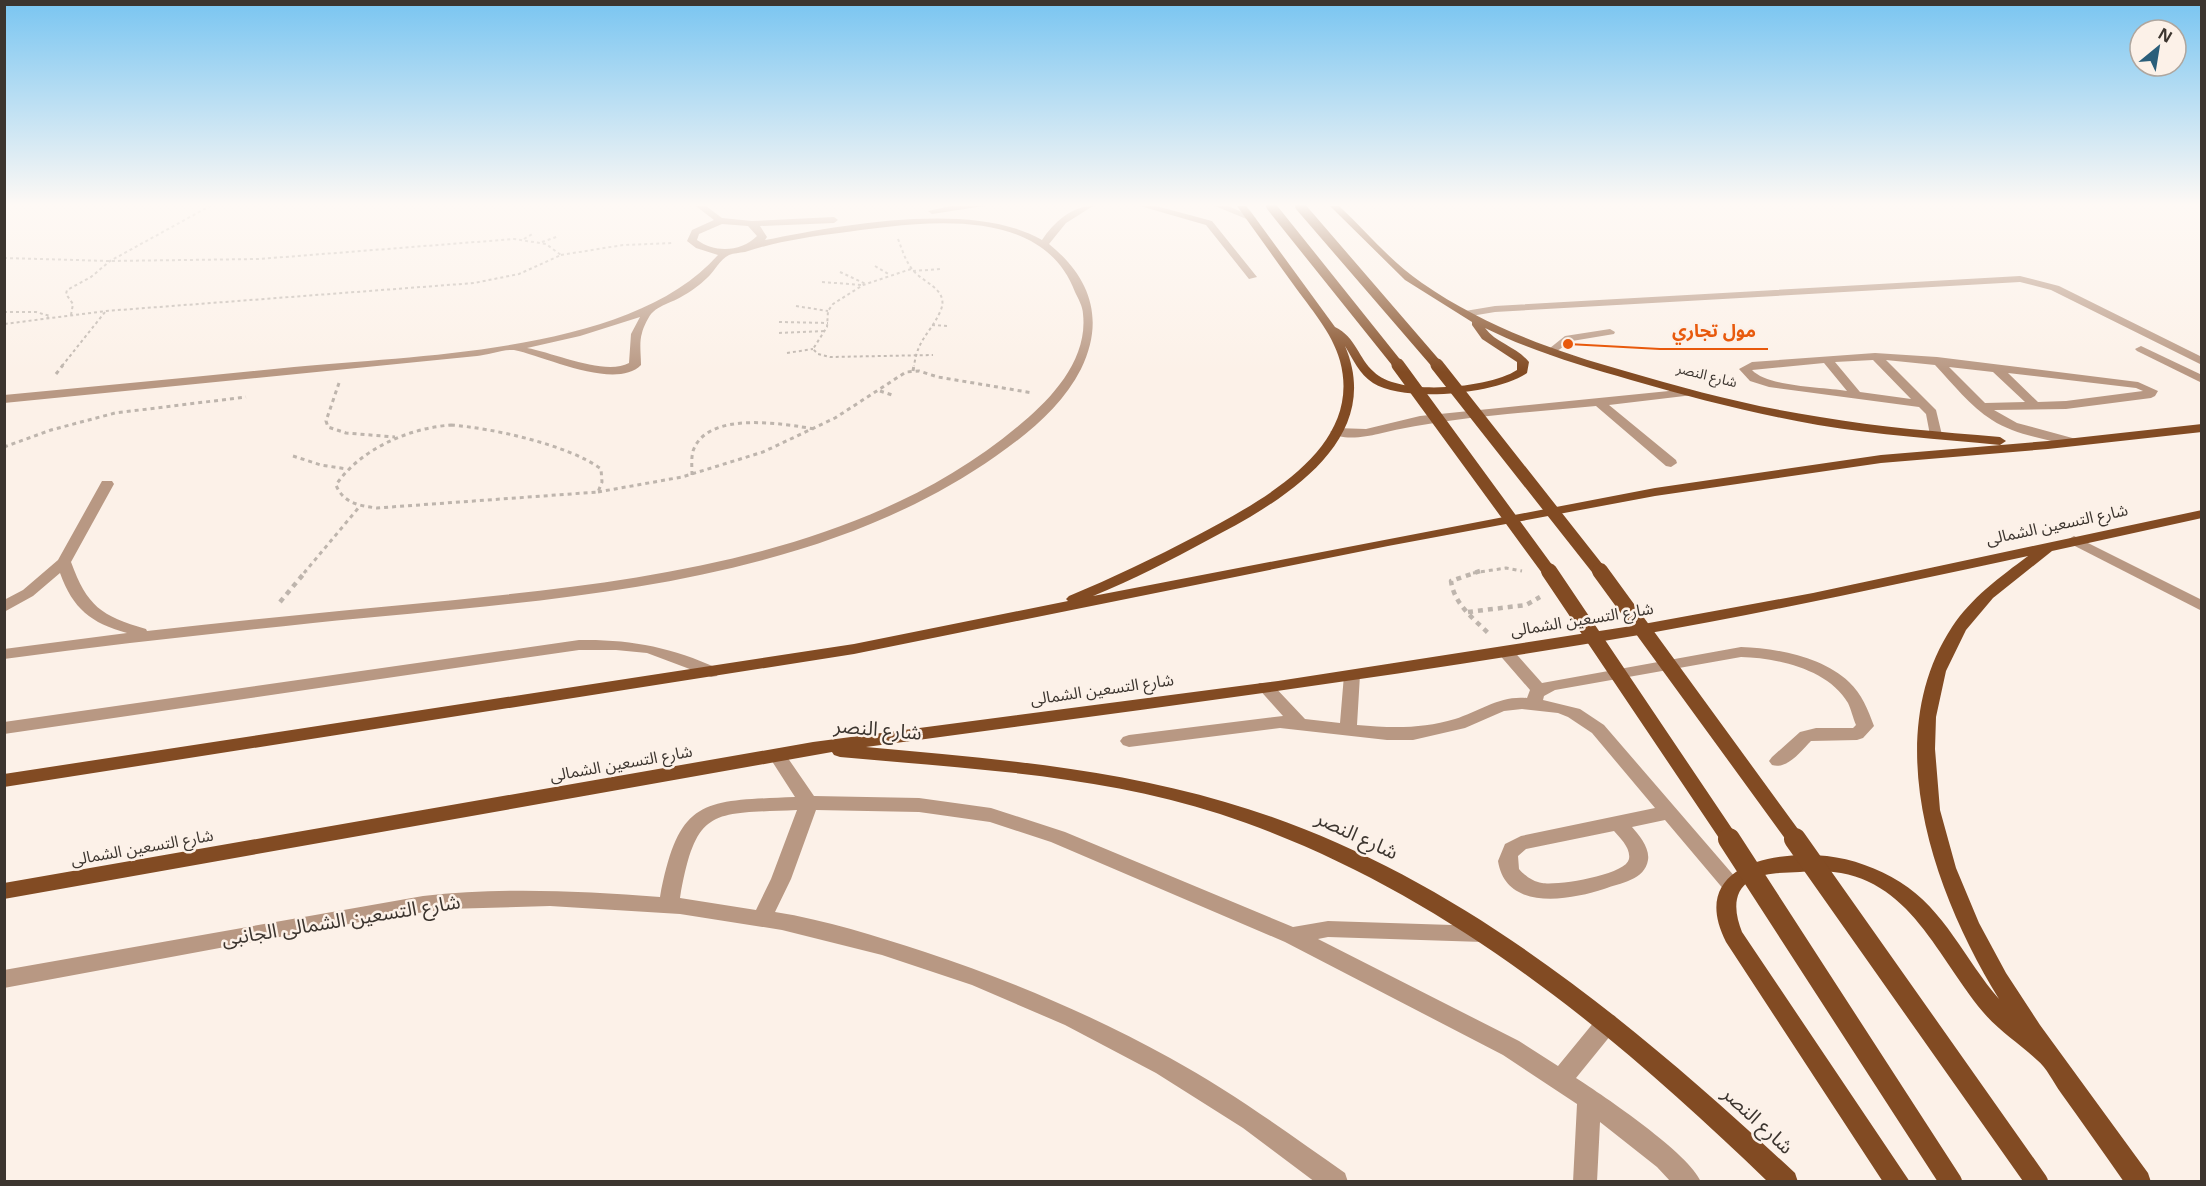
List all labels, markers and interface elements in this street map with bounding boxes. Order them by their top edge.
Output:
north arrow [2128,18,2188,78]
text: N [2154,22,2177,48]
callout: مول تجاري [1660,313,1768,349]
text: مول تجاري [1672,318,1756,345]
street label: شارع النصر [1674,358,1739,393]
street label: شارع التسعين الشمالى [1984,498,2130,552]
street label: شارع التسعين الشمالى [1509,597,1655,643]
street label: شارع التسعين الشمالى [1029,668,1175,712]
street label: شارع النصر [832,711,923,748]
street label: شارع التسعين الشمالى [548,740,694,788]
street label: شارع النصر [1310,803,1403,867]
street label: شارع التسعين الشمالى [69,824,215,872]
street label: شارع التسعين الشمالى الجانبى [220,887,462,954]
street label: شارع النصر [1715,1079,1800,1161]

